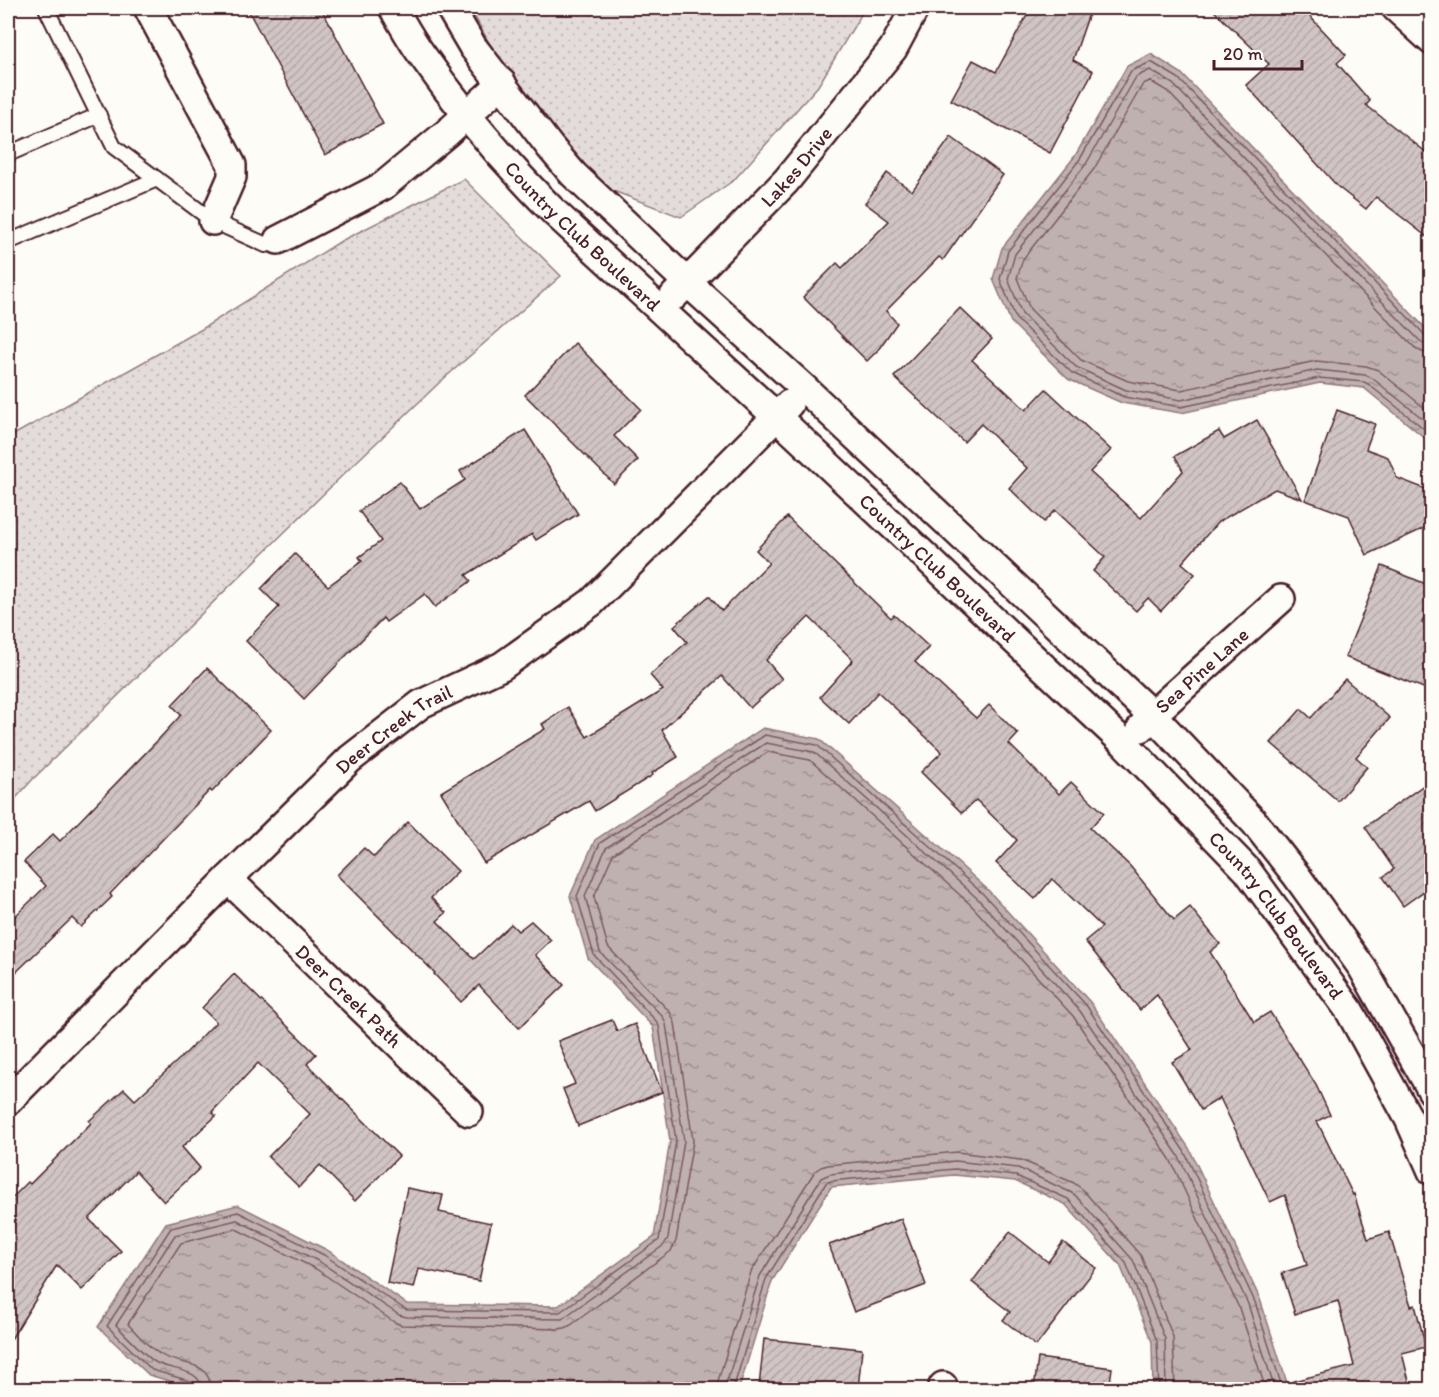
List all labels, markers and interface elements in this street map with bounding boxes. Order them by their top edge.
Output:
scale bar [1214,33,1302,71]
text: 20 m [1223,43,1263,65]
street label: Lakes Drive [755,122,837,212]
street label: Country Club Boulevard [500,156,666,316]
street label: Country Club Boulevard [854,489,1021,647]
street label: Sea Pine Lane [1150,622,1253,718]
street label: Deer Creek Trail [330,679,456,779]
street label: Country Club Boulevard [1204,826,1349,1004]
street label: Deer Creek Path [291,939,407,1053]

